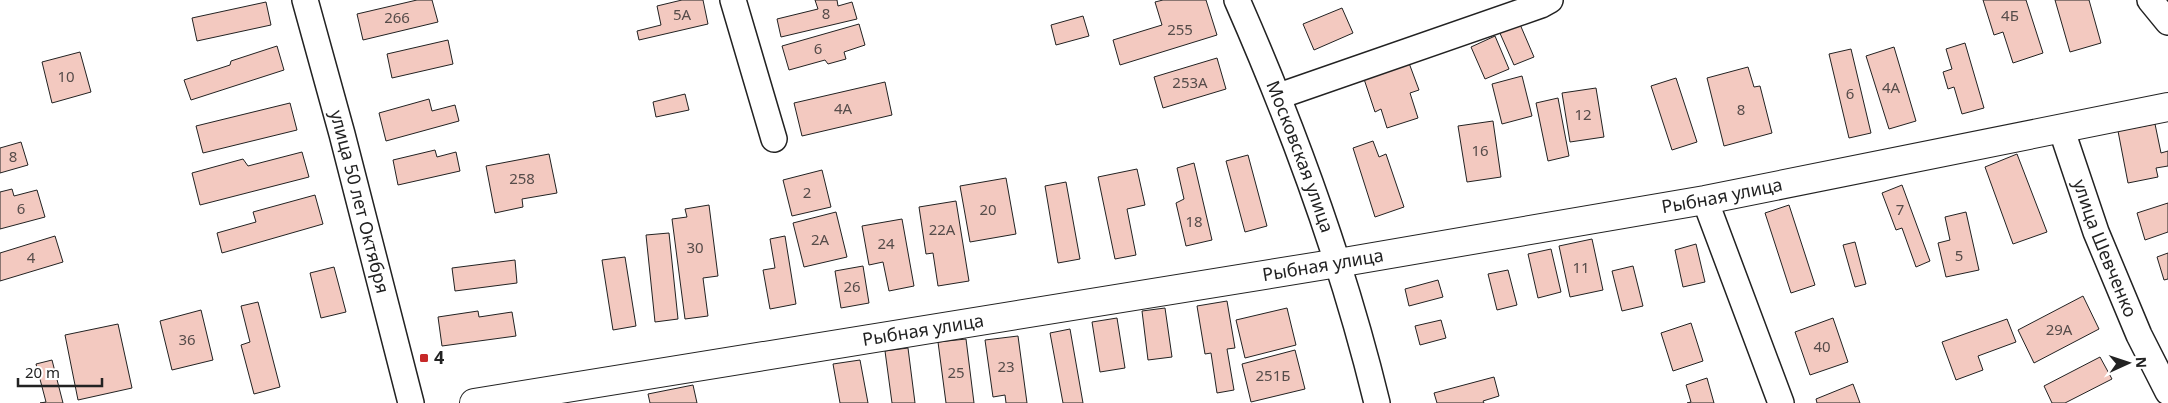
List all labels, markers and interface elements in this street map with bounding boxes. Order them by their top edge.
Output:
house number: 8 [822,3,830,23]
house number: 5А [673,4,692,24]
house number: 4Б [2001,5,2019,25]
house number: 266 [384,7,410,27]
house number: 255 [1167,19,1193,39]
house number: 6 [814,38,822,58]
house number: 10 [57,66,75,86]
house number: 253А [1172,72,1208,92]
street label: Московская улица [1261,77,1340,236]
house number: 4А [1882,77,1901,97]
house number: 6 [1846,83,1854,103]
house number: 4А [834,98,853,118]
house number: 8 [1737,99,1745,119]
house number: 12 [1574,104,1592,124]
street label: улица 50 лет Октября [325,107,395,296]
house number: 16 [1471,140,1489,160]
house number: 8 [9,146,17,166]
house number: 258 [509,168,535,188]
street label: Рыбная улица [1660,172,1784,218]
street label: улица Шевченко [2068,176,2143,320]
house number: 2 [803,182,811,202]
house number: 6 [17,198,25,218]
house number: 20 [979,199,997,219]
house number: 7 [1896,199,1904,219]
house number: 18 [1185,211,1203,231]
house number: 22А [929,219,956,239]
house number: 2А [811,229,830,249]
house number: 24 [877,233,895,253]
house number: 30 [686,237,704,257]
street label: Рыбная улица [1260,242,1385,286]
house number: 5 [1955,245,1963,265]
house number: 4 [27,247,36,267]
house number: 11 [1572,257,1590,277]
house number: 26 [843,276,861,296]
street label: Рыбная улица [861,308,985,351]
house number: 29А [2046,319,2073,339]
house number: 36 [178,329,196,349]
house number: 40 [1813,336,1831,356]
north arrow [2103,338,2153,388]
place label: 4 [434,345,444,369]
marker: 4 [418,352,430,364]
scale bar [18,356,101,388]
house number: 23 [997,356,1015,376]
text: N [2132,356,2151,368]
text: 20 m [25,362,60,382]
house number: 25 [947,362,965,382]
house number: 251Б [1256,365,1290,385]

